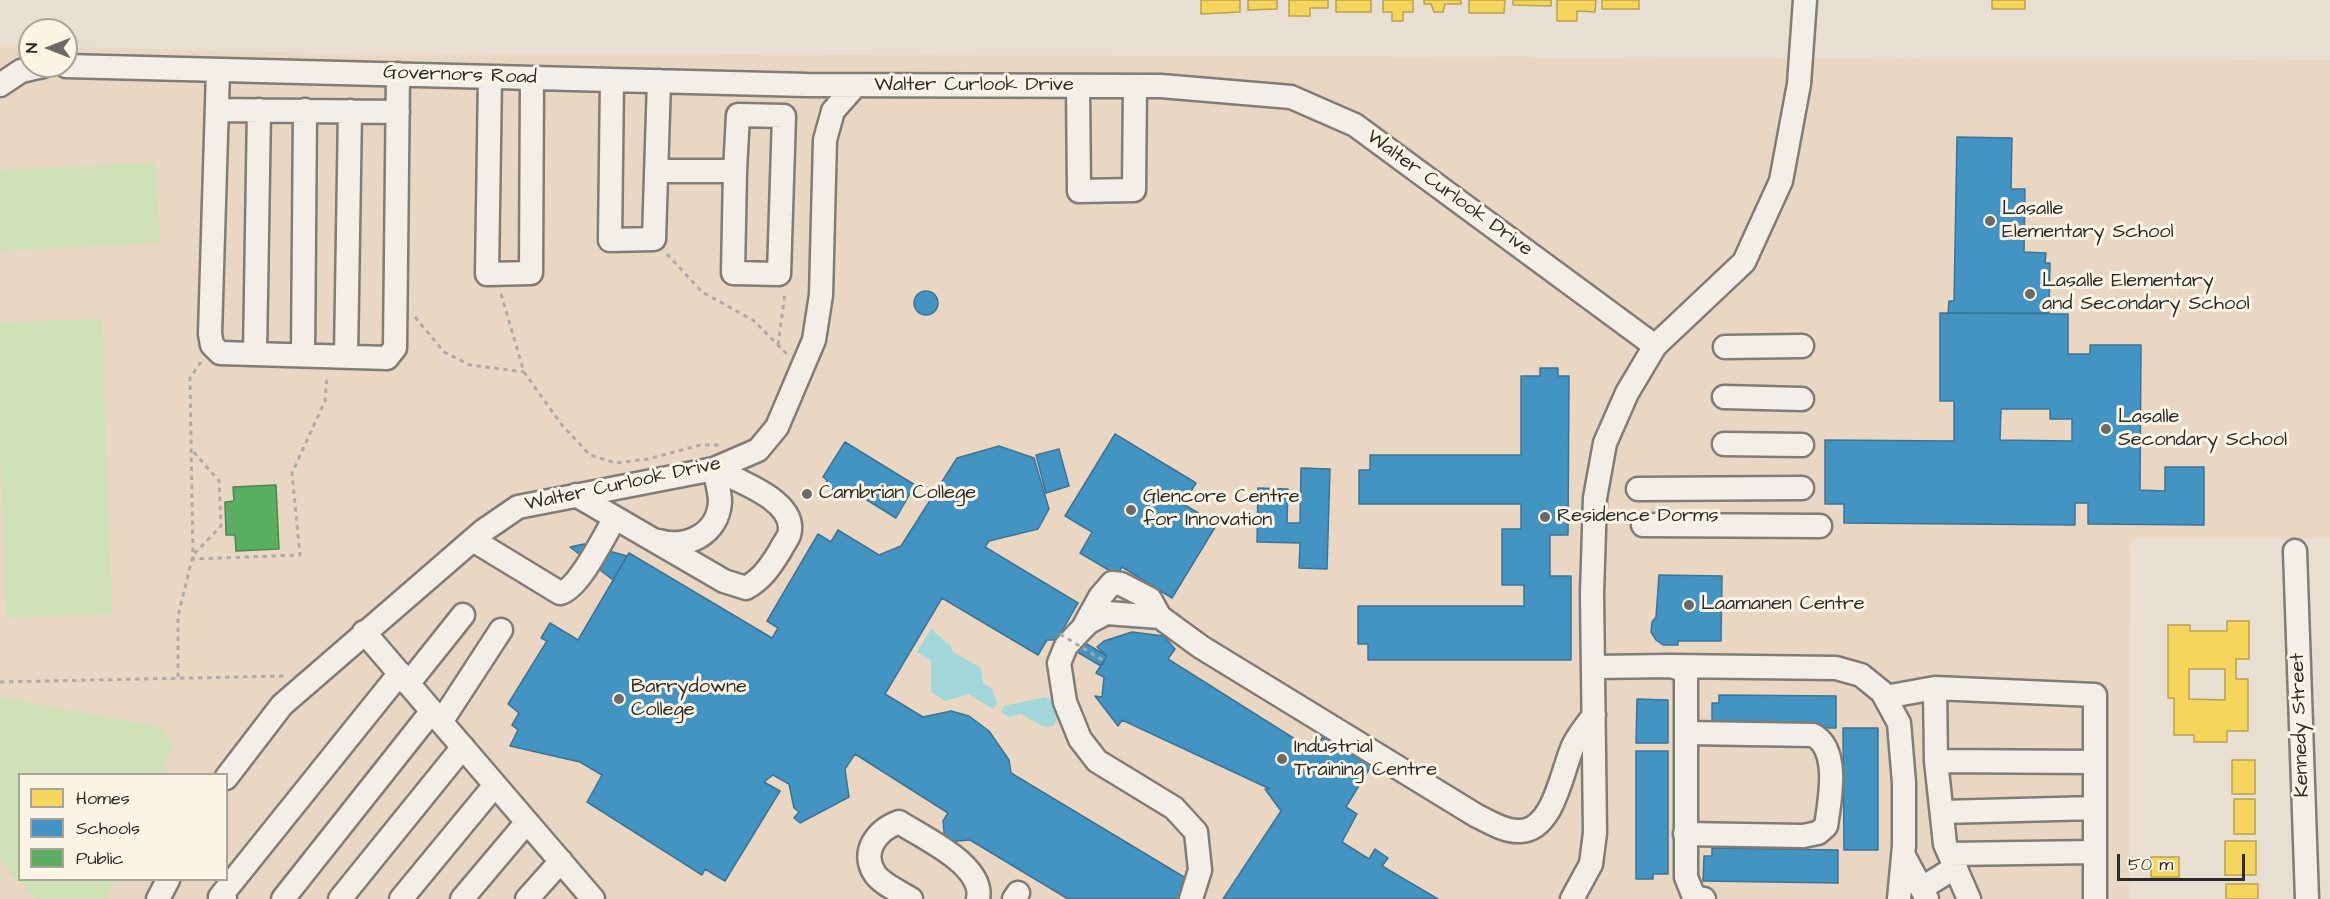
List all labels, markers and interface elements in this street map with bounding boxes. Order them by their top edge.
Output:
north arrow [18,18,78,78]
text: N [21,43,43,53]
street label: Governors Road [383,61,537,91]
street label: Walter Curlook Drive [874,74,1074,98]
street label: Walter Curlook Drive [1361,126,1537,262]
place label: Lasalle Elementary School [2002,198,2174,245]
marker: Lasalle Elementary School [1983,214,1997,228]
place label: Lasalle Elementary and Secondary School [2042,270,2250,317]
marker: Lasalle Elementary and Secondary School [2023,287,2037,301]
place label: Lasalle Secondary School [2118,406,2287,453]
marker: Lasalle Secondary School [2099,422,2113,436]
street label: Walter Curlook Drive [523,453,723,517]
place label: Cambrian College [819,482,976,506]
place label: Glencore Centre for Innovation [1143,486,1300,533]
marker: Cambrian College [800,487,814,501]
marker: Glencore Centre for Innovation [1124,503,1138,517]
place label: Residence Dorms [1557,505,1719,529]
marker: Residence Dorms [1538,510,1552,524]
place label: Laamanen Centre [1701,593,1865,617]
marker: Laamanen Centre [1682,598,1696,612]
street label: Kennedy Street [2286,652,2316,798]
place label: Barrydowne College [631,676,747,723]
marker: Barrydowne College [612,692,626,706]
place label: Industrial Training Centre [1294,736,1437,783]
marker: Industrial Training Centre [1275,752,1289,766]
legend [18,773,228,881]
text: Homes [76,786,130,811]
text: Schools [76,816,140,841]
scale bar [2120,842,2248,880]
text: Public [76,846,124,871]
text: 50 m [2128,852,2173,877]

